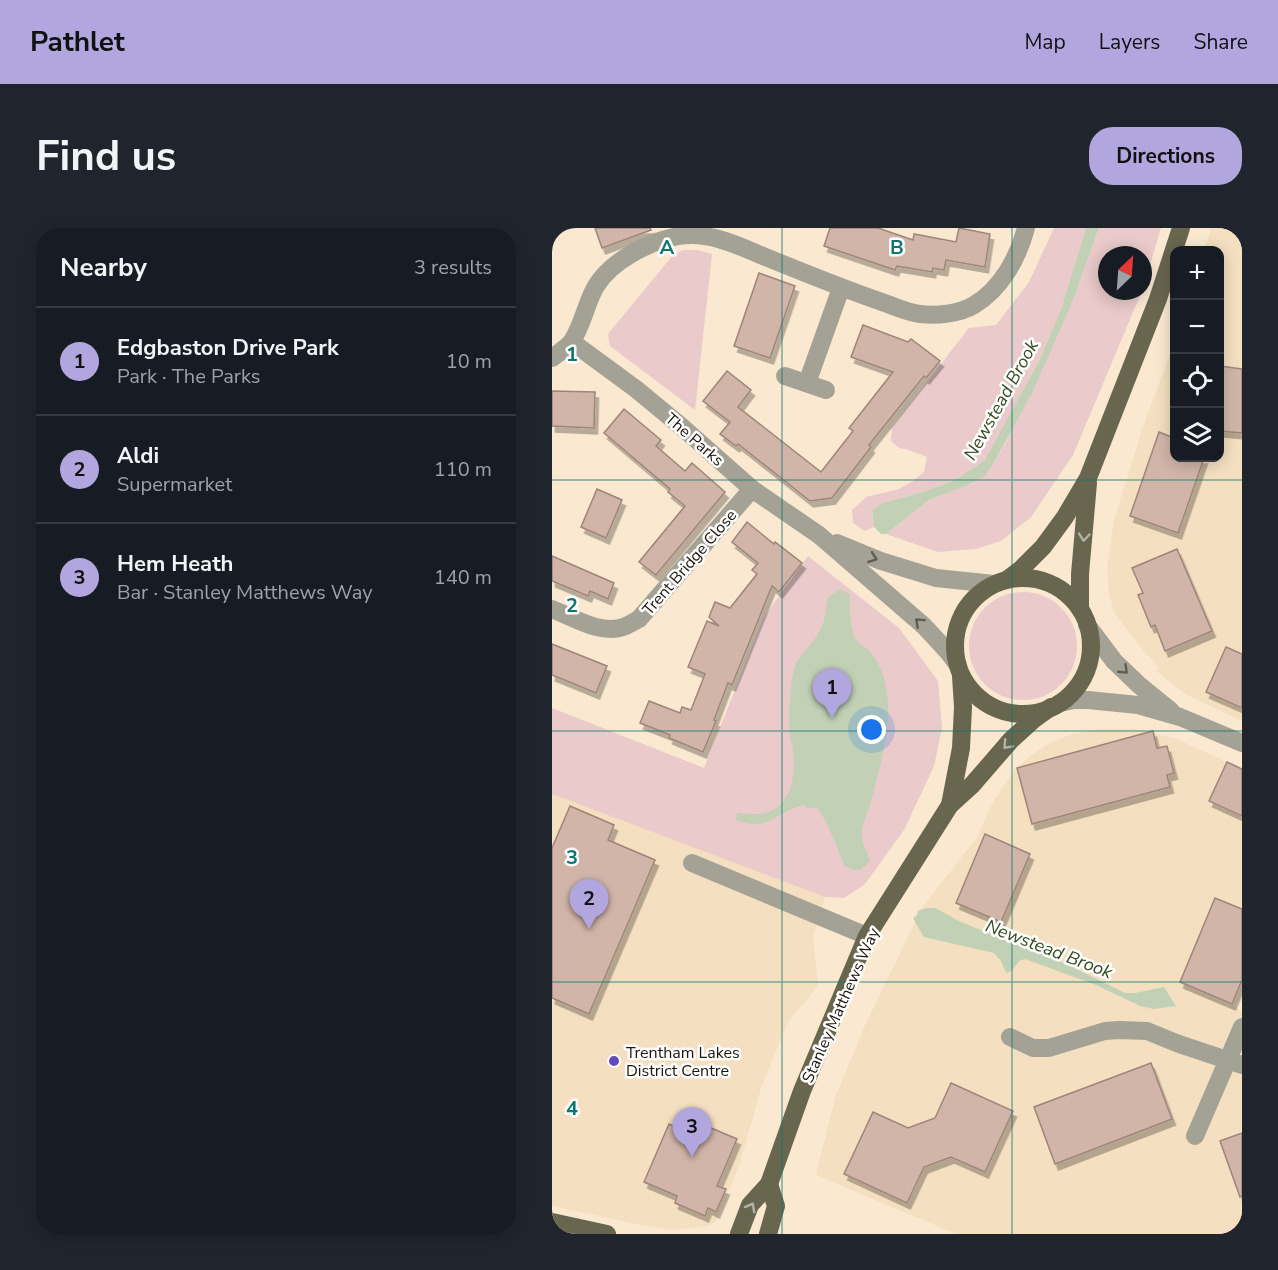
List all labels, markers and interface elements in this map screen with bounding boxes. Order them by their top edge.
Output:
text: Pathlet [30,23,125,61]
text: Map [1024,28,1066,56]
text: Layers [1099,28,1160,56]
text: Share [1193,28,1248,56]
button: Directions [1089,127,1242,185]
text: Find us [36,128,176,185]
text: A [660,234,675,261]
text: B [890,234,904,261]
north arrow [1098,246,1152,300]
map controls [1170,246,1224,462]
button: + [1170,246,1224,300]
text: Nearby [60,250,147,285]
text: 3 results [414,254,492,281]
button: − [1170,300,1224,354]
text: Edgbaston Drive Park [117,333,339,363]
water label: Newstead Brook [958,335,1045,465]
text: 1 [566,341,578,368]
text: 1 [74,348,86,375]
text: 10 m [446,348,492,375]
button: locate [1170,354,1224,408]
text: Park · The Parks [117,363,260,390]
street label: The Parks [660,408,728,471]
button: layers [1170,408,1224,462]
text: Aldi [117,441,159,471]
text: 2 [74,456,86,483]
text: 110 m [434,456,492,483]
text: Supermarket [117,471,232,498]
street label: Trent Bridge Close [638,505,742,620]
one-way arrow [1078,532,1091,541]
text: Hem Heath [117,549,233,579]
one-way arrow [867,551,878,564]
text: 3 [74,564,86,591]
text: 140 m [434,564,492,591]
text: Bar · Stanley Matthews Way [117,579,372,606]
text: 2 [566,592,578,619]
one-way arrow [915,618,925,629]
one-way arrow [1117,663,1128,674]
pin: 1 [812,668,852,718]
your location [857,715,886,744]
one-way arrow [1003,738,1014,749]
text: 3 [566,844,578,871]
pin: 2 [570,880,609,929]
water label: Newstead Brook [982,914,1117,985]
street label: Stanley Matthews Way [797,924,885,1086]
place label: Trentham Lakes District Centre [626,1042,740,1082]
marker: Trentham Lakes District Centre [607,1054,621,1068]
text: 4 [566,1095,578,1122]
pin: 3 [672,1108,712,1157]
one-way arrow [744,1203,755,1213]

